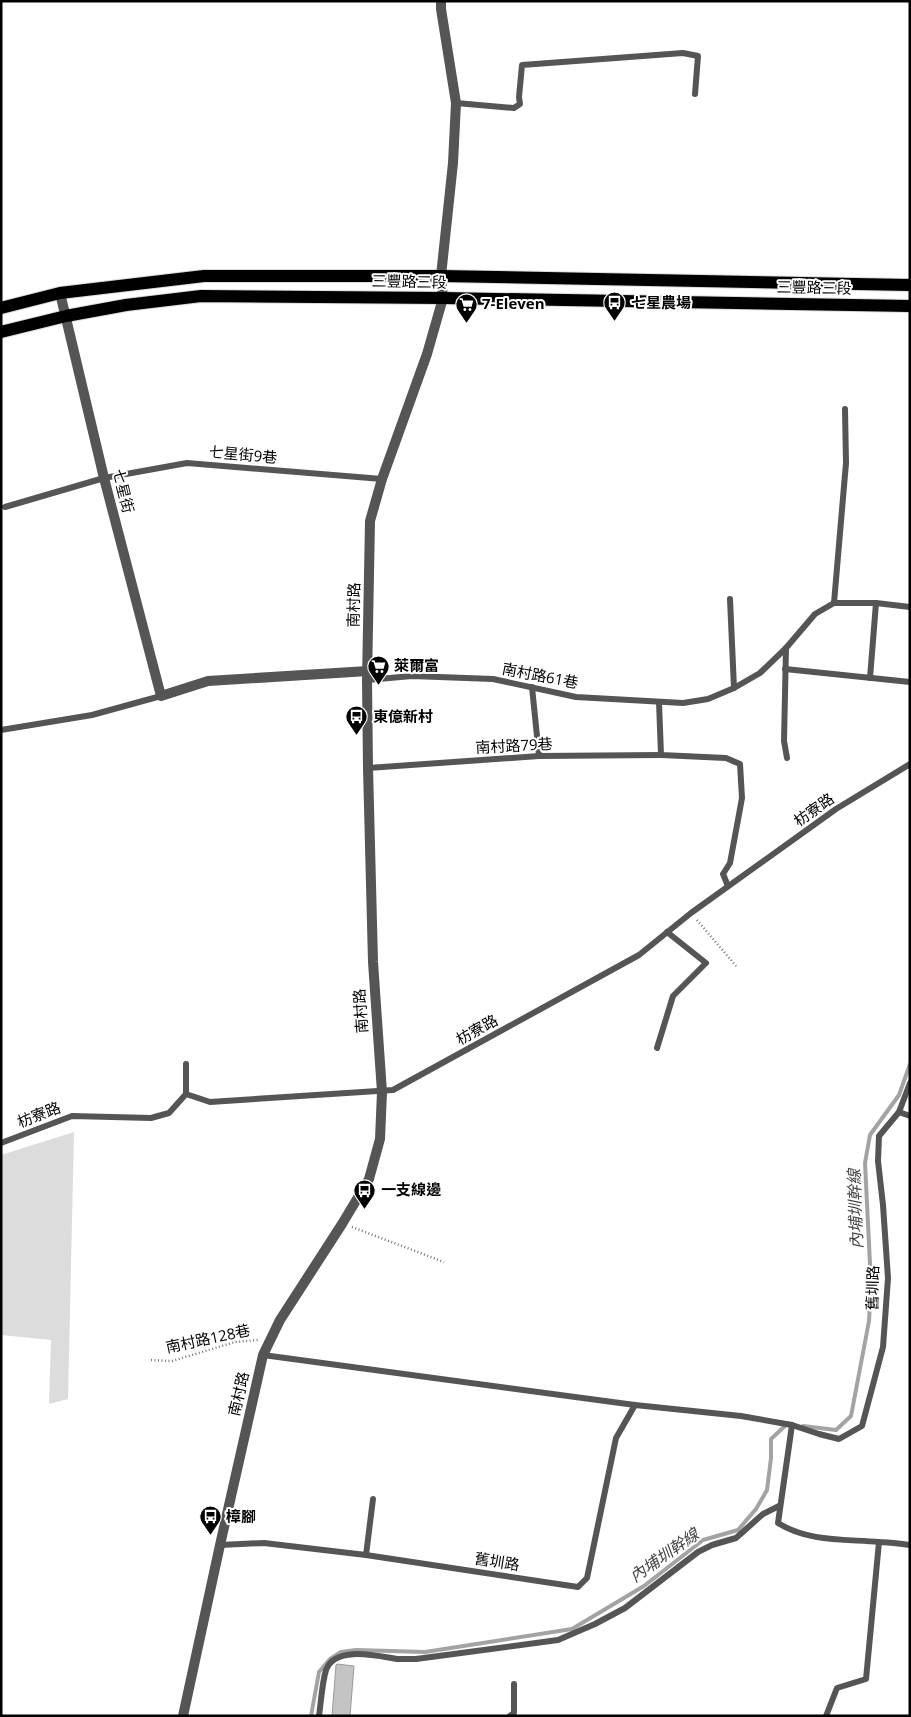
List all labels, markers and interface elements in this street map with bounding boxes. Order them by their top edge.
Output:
street label: 三豐路三段 [371,270,447,292]
street label: 三豐路三段 [776,276,852,298]
bus stop icon: 七星農場 [603,291,627,322]
supermarket icon: 7-Eleven [454,292,478,323]
place label: 七星農場 [631,292,691,312]
place label: 7-Eleven [482,293,545,313]
street label: 七星街9巷 [208,441,278,467]
street label: 七星街 [109,466,139,515]
street label: 南村路 [343,582,363,628]
supermarket icon: 萊爾富 [366,654,390,685]
place label: 萊爾富 [394,655,439,675]
street label: 南村路61巷 [500,658,580,692]
bus stop icon: 東億新村 [345,705,369,736]
place label: 東億新村 [373,706,433,726]
street label: 南村路79巷 [475,733,553,757]
street label: 枋寮路 [789,788,838,830]
street label: 南村路 [348,988,372,1034]
street label: 枋寮路 [452,1009,501,1049]
street label: 枋寮路 [14,1097,63,1131]
water label: 內埔圳幹線 [843,1167,867,1249]
bus stop icon: 一支線邊 [353,1178,377,1209]
place label: 一支線邊 [381,1179,441,1199]
street label: 舊圳路 [862,1265,882,1311]
street label: 南村路128巷 [164,1319,252,1357]
street label: 南村路 [223,1370,253,1418]
bus stop icon: 樟腳 [198,1505,222,1536]
place label: 樟腳 [226,1506,256,1526]
water label: 內埔圳幹線 [625,1522,705,1587]
street label: 舊圳路 [473,1548,521,1574]

